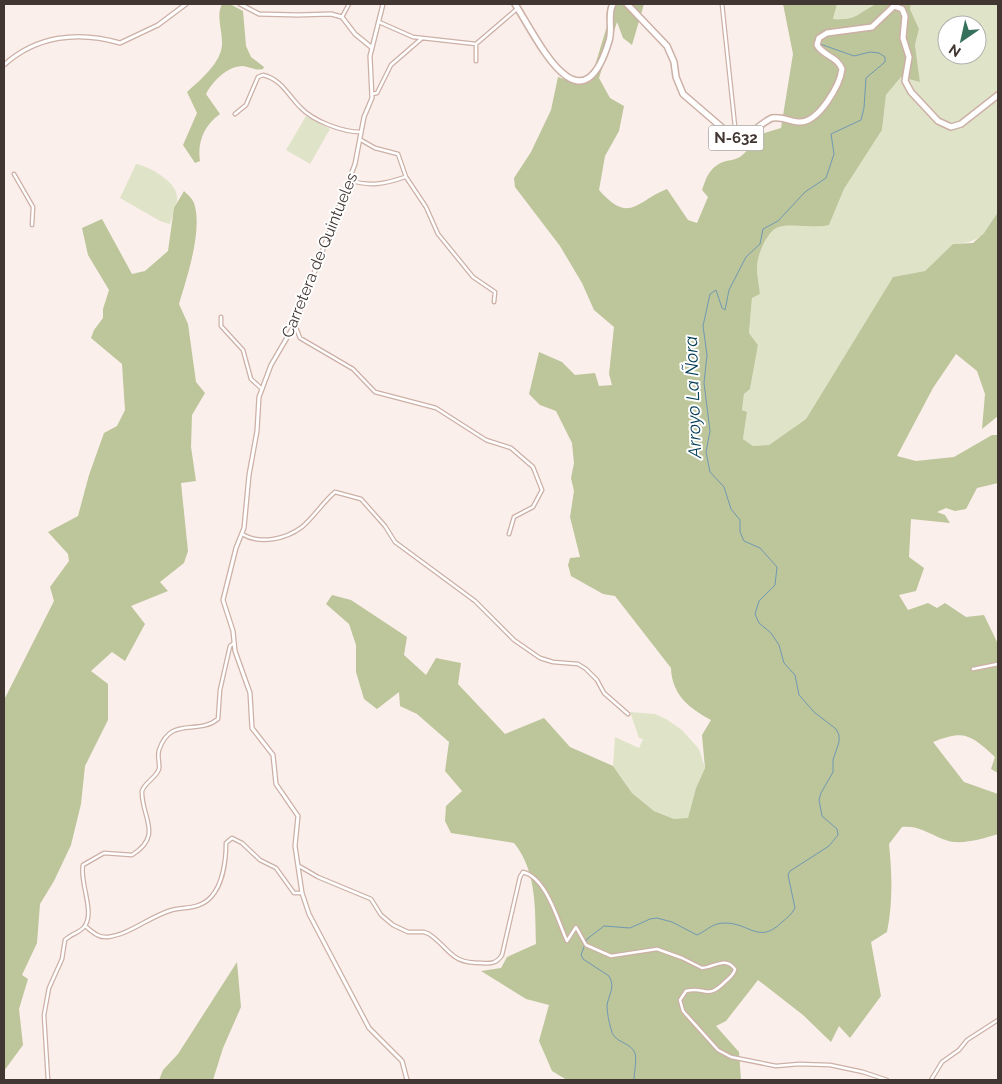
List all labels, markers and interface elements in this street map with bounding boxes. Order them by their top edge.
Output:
north arrow [937,15,987,65]
text: N [946,41,964,60]
road number: N-632 [708,126,764,150]
street label: Carretera de Quintueles [278,170,361,341]
water label: Arroyo La Ñora [680,335,705,459]

